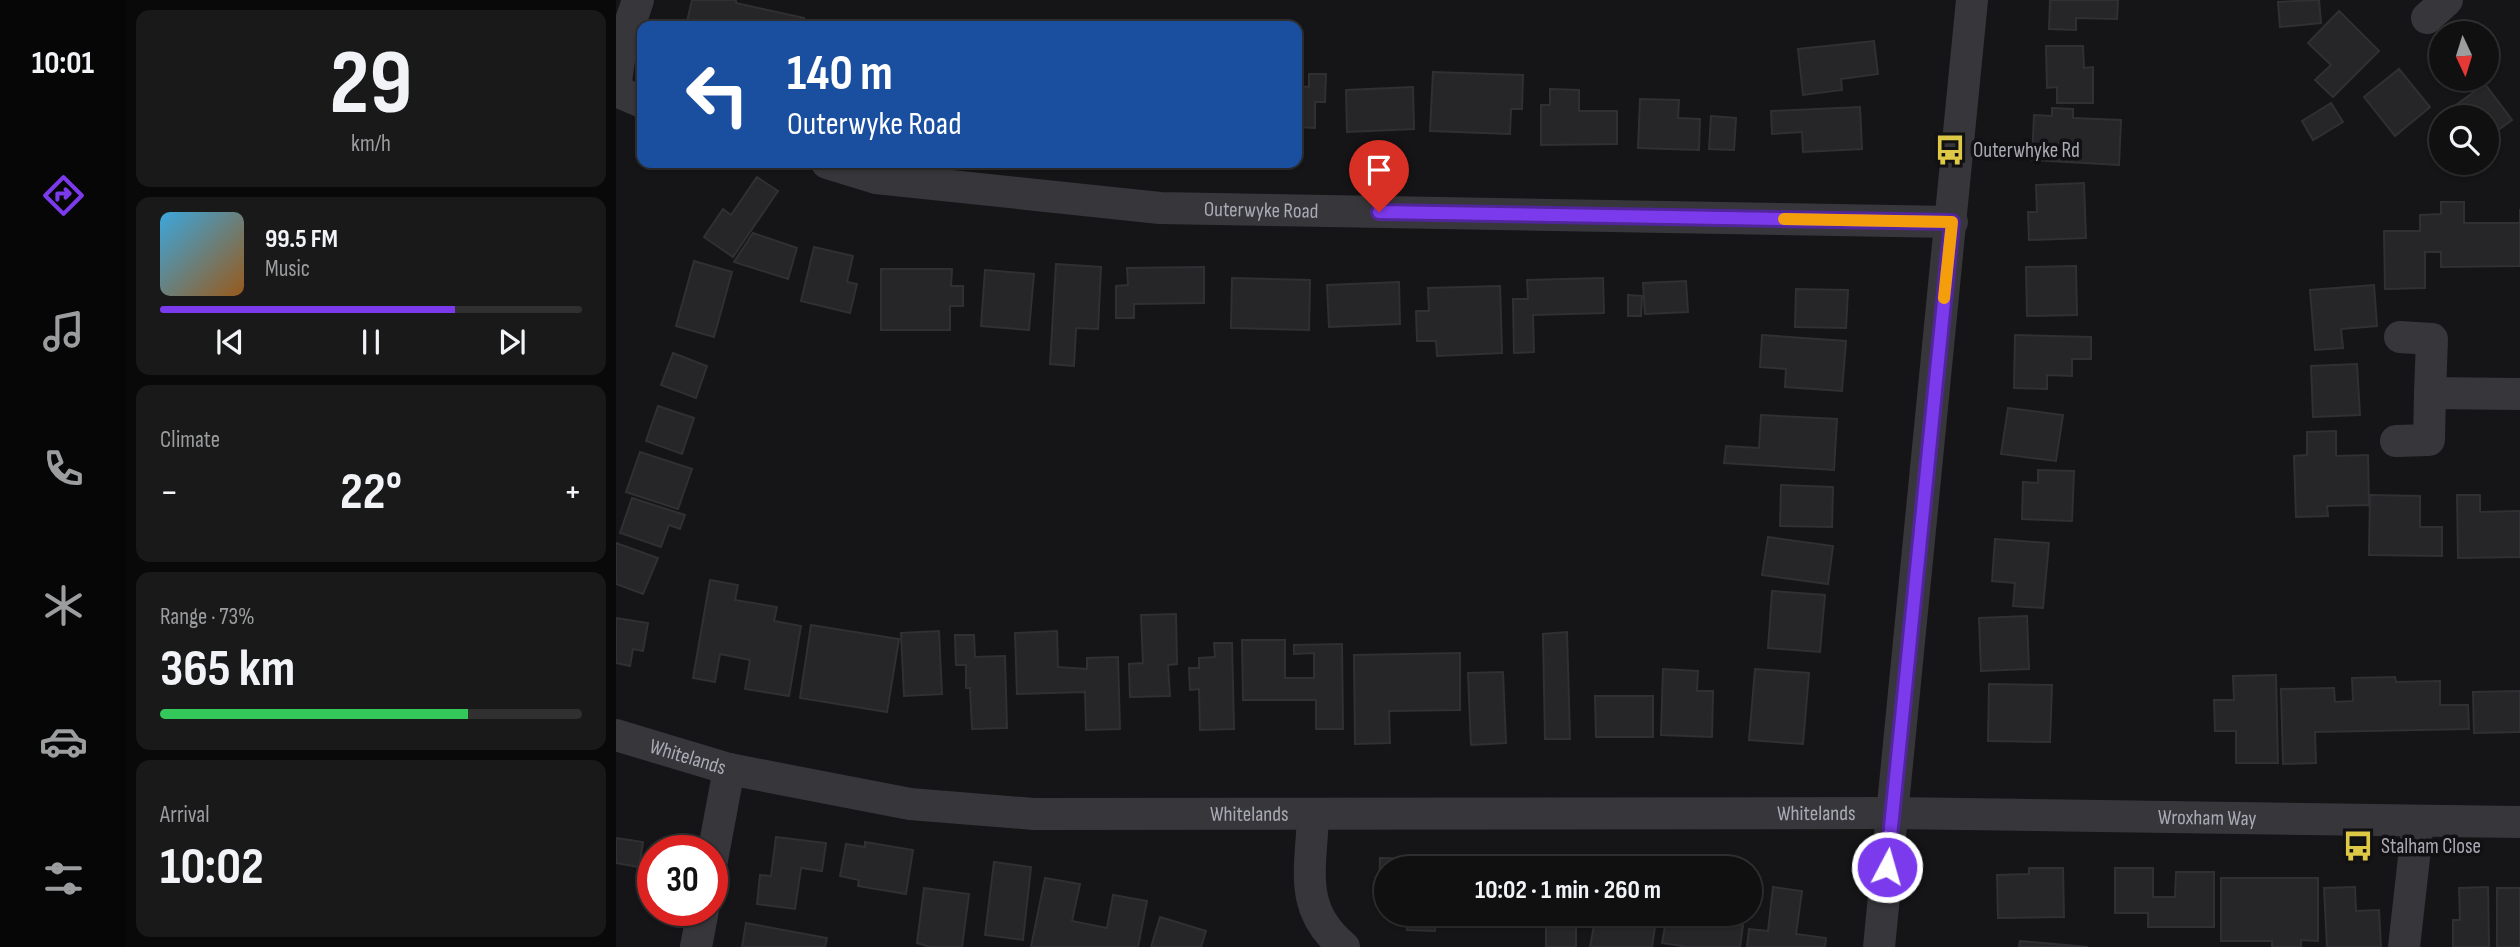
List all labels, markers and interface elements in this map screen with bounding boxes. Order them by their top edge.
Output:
north arrow [2429,21,2499,91]
map controls [2429,21,2499,175]
text: 29 [330,30,413,139]
text: 10:01 [32,44,94,83]
text: 140 m [787,45,893,104]
icon: left [672,49,763,140]
text: Outerwyke Road [787,105,962,144]
button: search [2429,105,2499,175]
text: km/h [351,130,391,158]
bus stop icon: Outerwhyke Rd [1933,133,1967,167]
place label: Outerwhyke Rd [1973,138,2080,163]
pin [1349,140,1409,212]
icon: arrive [1360,151,1398,189]
icon: directions [39,171,88,220]
street label: Outerwyke Road [1204,197,1319,224]
text: 99.5 FM [265,224,338,255]
text: Music [265,255,310,283]
icon: music [39,307,88,356]
icon: previous [211,323,249,361]
icon: pause [352,323,390,361]
icon: next [493,323,531,361]
text: Climate [160,426,220,454]
icon: phone [39,444,88,493]
text: 22° [340,461,402,524]
text: − [160,470,179,515]
text: + [563,470,582,515]
icon: climate [39,581,88,630]
text: Range · 73% [160,603,255,631]
text: 365 km [160,638,295,701]
icon: car [39,717,88,766]
street label: Whitelands [646,734,729,780]
text: Arrival [160,801,209,829]
street label: Whitelands [1777,801,1856,826]
street label: Whitelands [1210,802,1289,827]
street label: Wroxham Way [2158,805,2257,831]
bus stop icon: Stalham Close [2341,829,2375,863]
position arrow [1850,830,1924,904]
place label: Stalham Close [2381,834,2481,859]
speed limit sign: 30 [637,835,728,926]
text: 10:02 [160,836,264,899]
icon: filters [39,854,88,903]
text: 10:02 · 1 min · 260 m [1475,875,1661,906]

